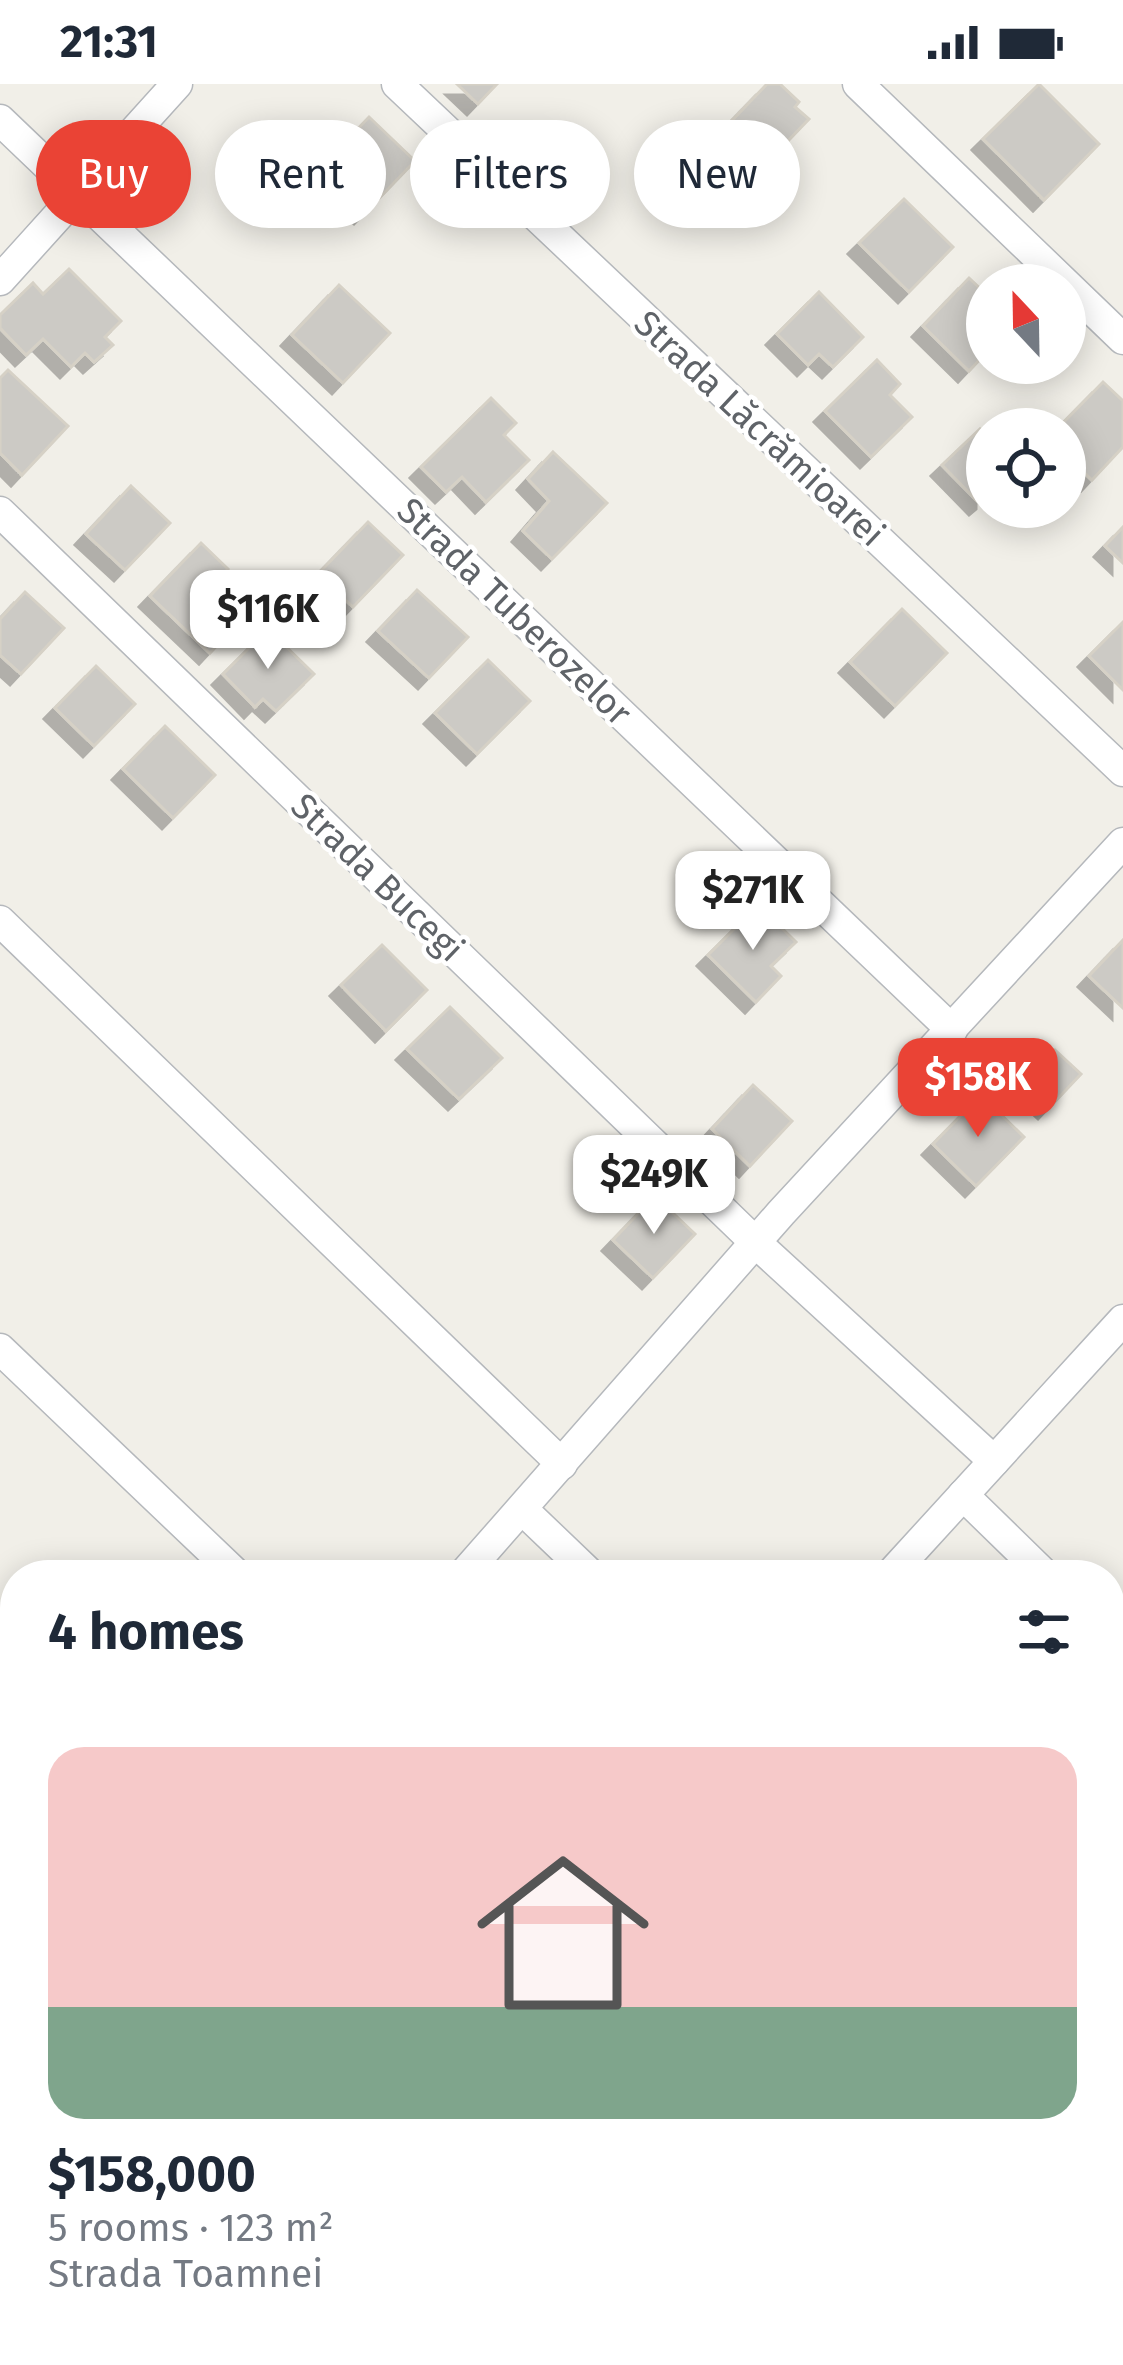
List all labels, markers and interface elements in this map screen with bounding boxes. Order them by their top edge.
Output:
text: 21:31 [60,15,158,69]
chip: Buy [36,120,191,228]
chip: Rent [215,120,386,228]
chip: Filters [410,120,610,228]
chip: New [634,120,800,228]
north arrow [966,264,1086,384]
map controls [966,264,1086,528]
street label: Strada Lăcrămioarei [625,302,894,556]
button: locate [966,408,1086,528]
street label: Strada Tuberozelor [388,489,641,735]
pin: $116K [184,570,352,672]
text: $116K [217,586,319,632]
street label: Strada Bucegi [282,784,473,971]
pin: $271K [669,851,837,953]
text: $271K [702,867,804,913]
pin: $158K [894,1038,1062,1140]
text: $158K [925,1054,1031,1100]
pin: $249K [570,1135,738,1237]
text: $249K [600,1151,708,1197]
icon: filters [1011,1599,1077,1665]
text: 4 homes [48,1601,244,1663]
icon: home [455,1825,671,2041]
text: $158,000 [48,2143,256,2205]
text: 5 rooms · 123 m² [48,2205,334,2251]
text: Strada Toamnei [48,2251,323,2297]

